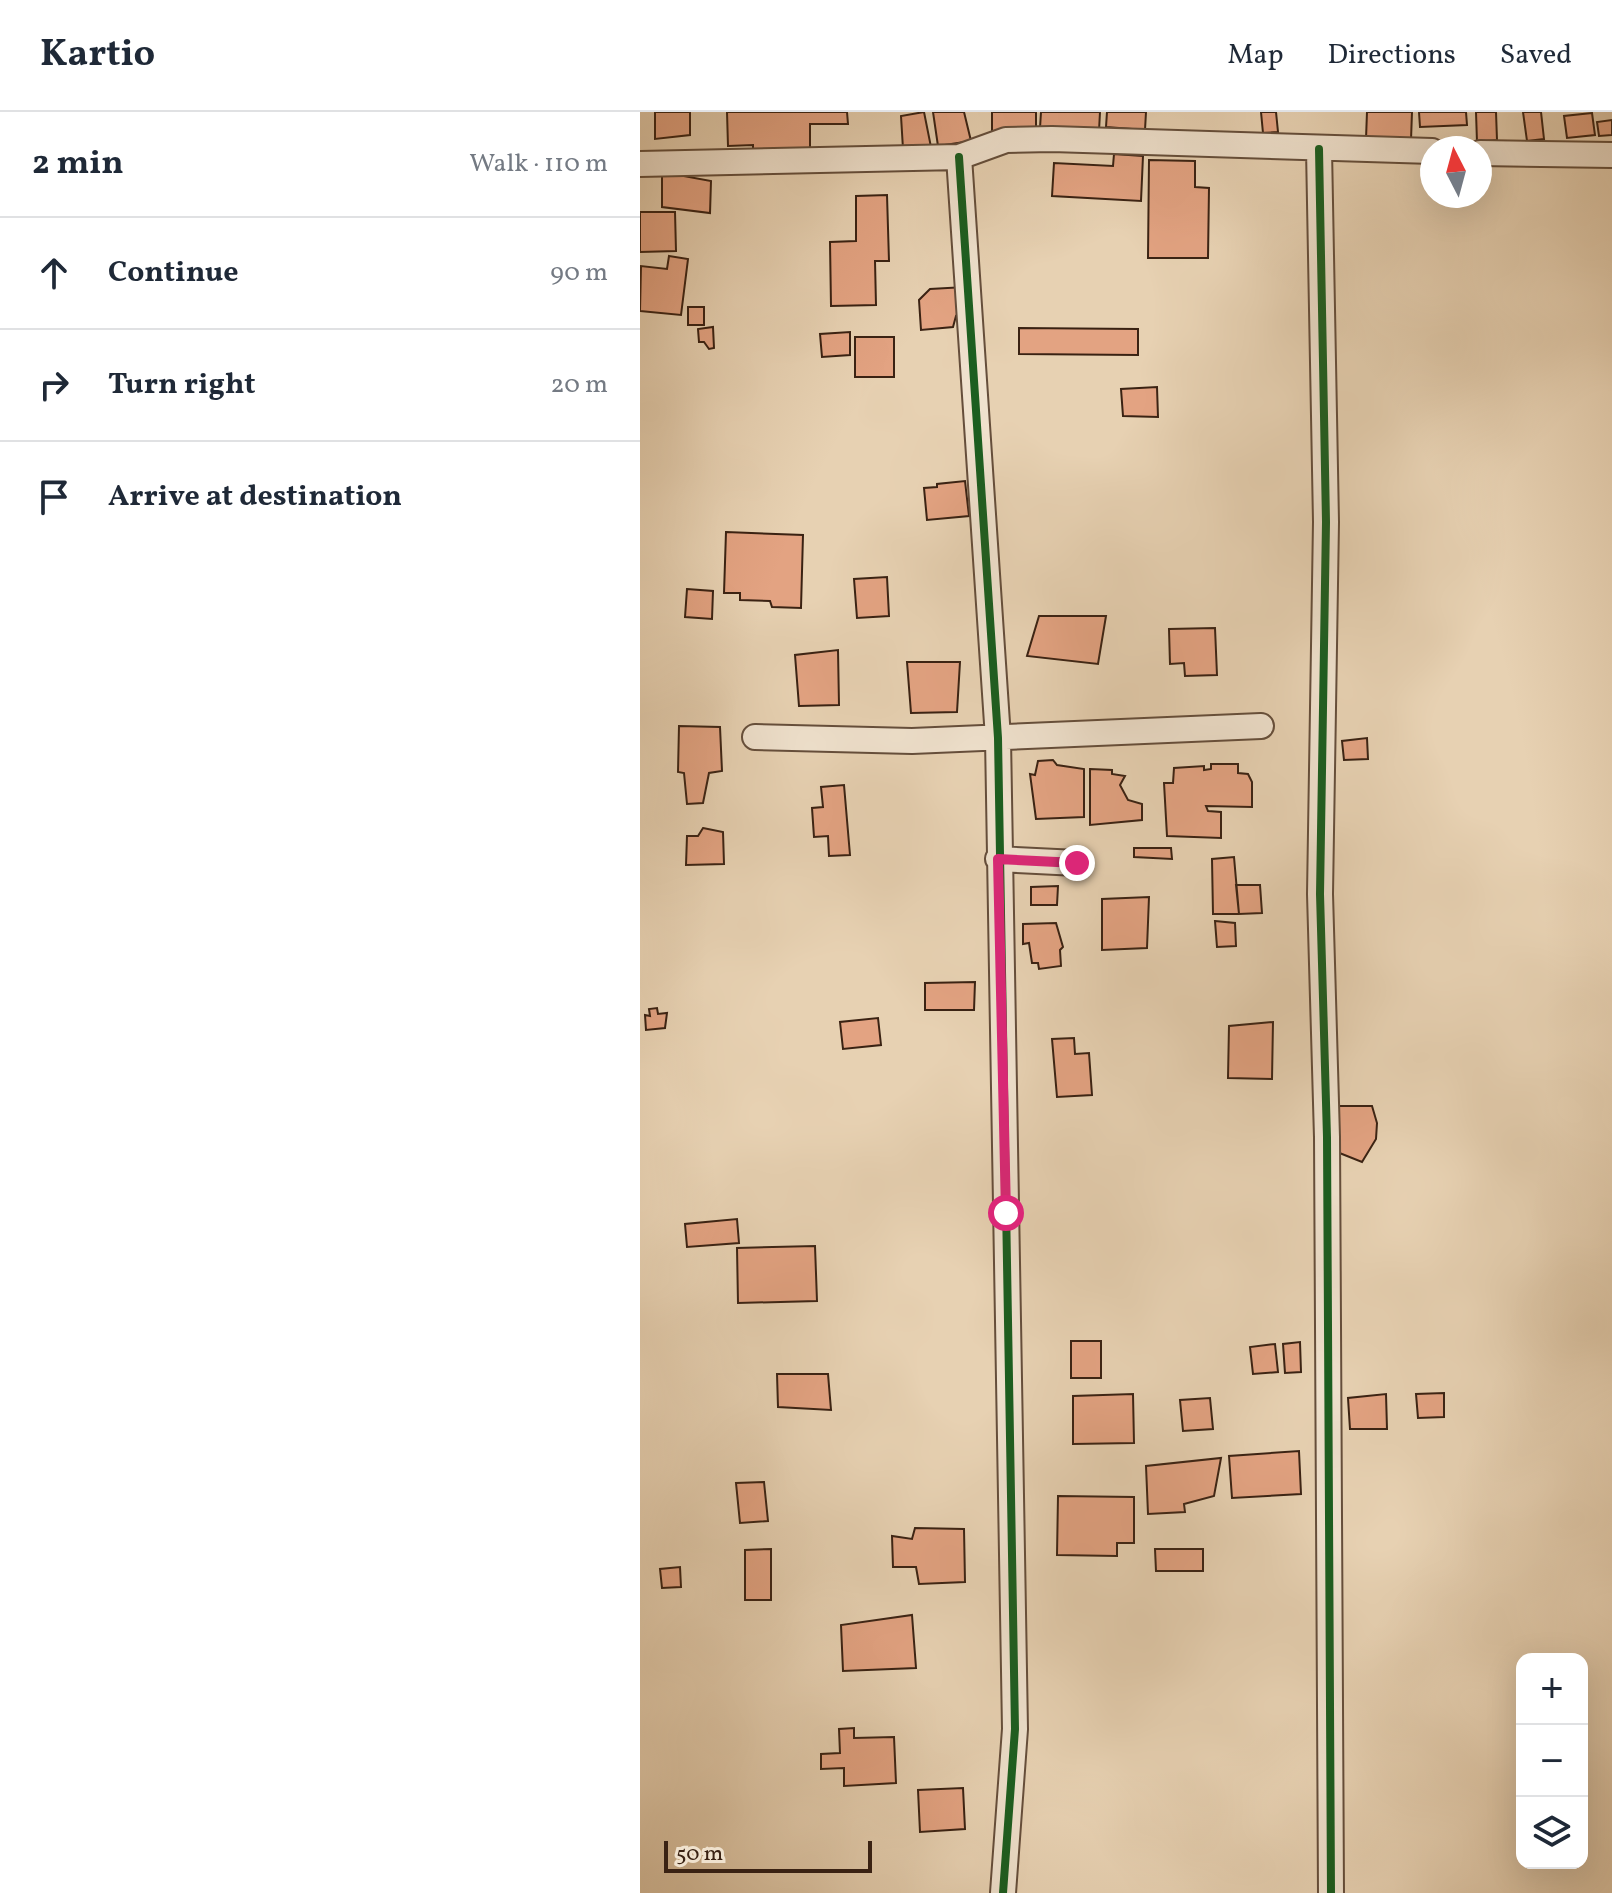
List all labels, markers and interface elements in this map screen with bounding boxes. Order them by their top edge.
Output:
text: Kartio [40,29,155,82]
text: Map [1228,36,1284,75]
text: Directions [1328,36,1456,75]
text: Saved [1500,36,1572,75]
north arrow [1420,136,1492,208]
text: 2 min [32,141,124,188]
text: Walk · 110 m [469,146,608,182]
icon: ahead [32,251,76,295]
text: Continue [108,252,239,294]
text: 90 m [550,255,608,291]
icon: right [32,363,76,407]
text: Turn right [108,364,256,406]
text: 20 m [550,367,608,403]
icon: arrive [32,475,76,519]
text: Arrive at destination [108,476,402,518]
route end [1059,845,1095,881]
route start [988,1195,1024,1231]
map controls [1516,1653,1588,1869]
button: + [1516,1653,1588,1725]
button: − [1516,1725,1588,1797]
button: layers [1516,1797,1588,1869]
scale bar [664,1837,872,1873]
text: 50 m [676,1839,723,1870]

